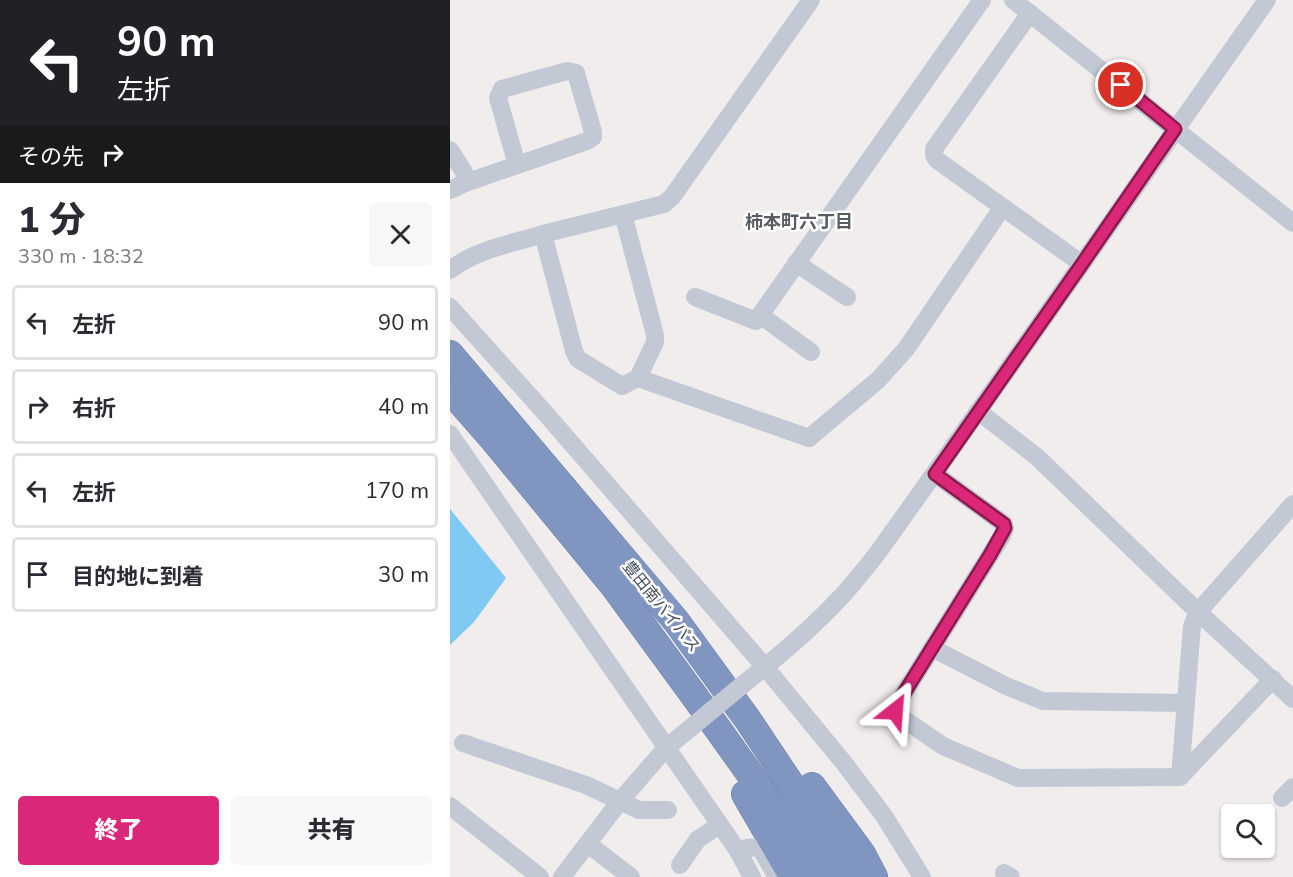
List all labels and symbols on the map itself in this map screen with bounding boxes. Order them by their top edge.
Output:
pin [1095,59,1146,110]
district label: 柿本町六丁目 [745,210,853,234]
street label: 豊田南バイパス [618,556,705,657]
position arrow [863,679,927,743]

